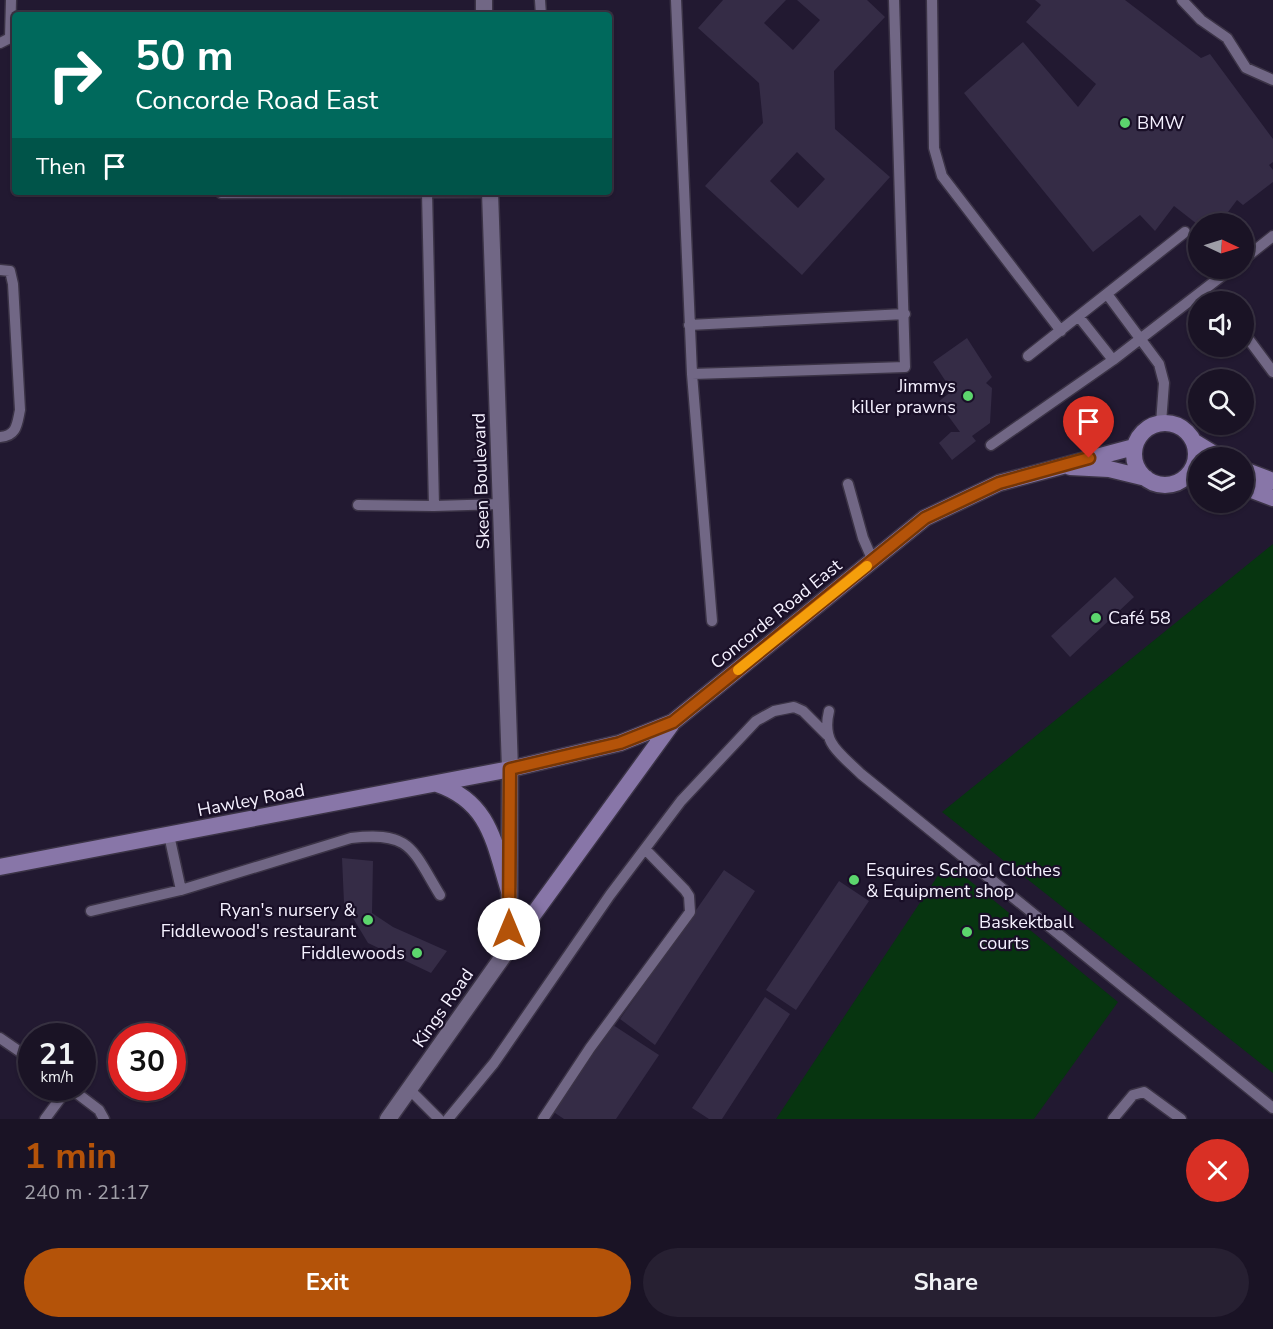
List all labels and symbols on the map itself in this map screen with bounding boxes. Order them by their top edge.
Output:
place label: BMW [1137,111,1185,135]
marker: BMW [1118,116,1132,130]
north arrow [1188,213,1254,279]
place label: Jimmys killer prawns [851,374,956,419]
marker: Jimmys killer prawns [961,389,975,403]
pin [1063,396,1114,458]
street label: Skeen Boulevard [467,412,495,550]
street label: Concorde Road East [705,553,847,674]
place label: Café 58 [1108,606,1171,630]
marker: Café 58 [1089,611,1103,625]
street label: Hawley Road [195,778,307,822]
place label: Esquires School Clothes & Equipment shop [866,858,1061,903]
marker: Esquires School Clothes & Equipment shop [847,873,861,887]
position arrow [477,897,541,961]
place label: Ryan's nursery & Fiddlewood's restaurant [161,898,357,943]
place label: Baskektball courts [979,910,1074,955]
marker: Ryan's nursery & Fiddlewood's restaurant [361,913,375,927]
marker: Baskektball courts [960,925,974,939]
place label: Fiddlewoods [301,941,405,965]
marker: Fiddlewoods [410,946,424,960]
street label: Kings Road [407,964,479,1052]
speed limit sign: 30 [108,1023,186,1101]

